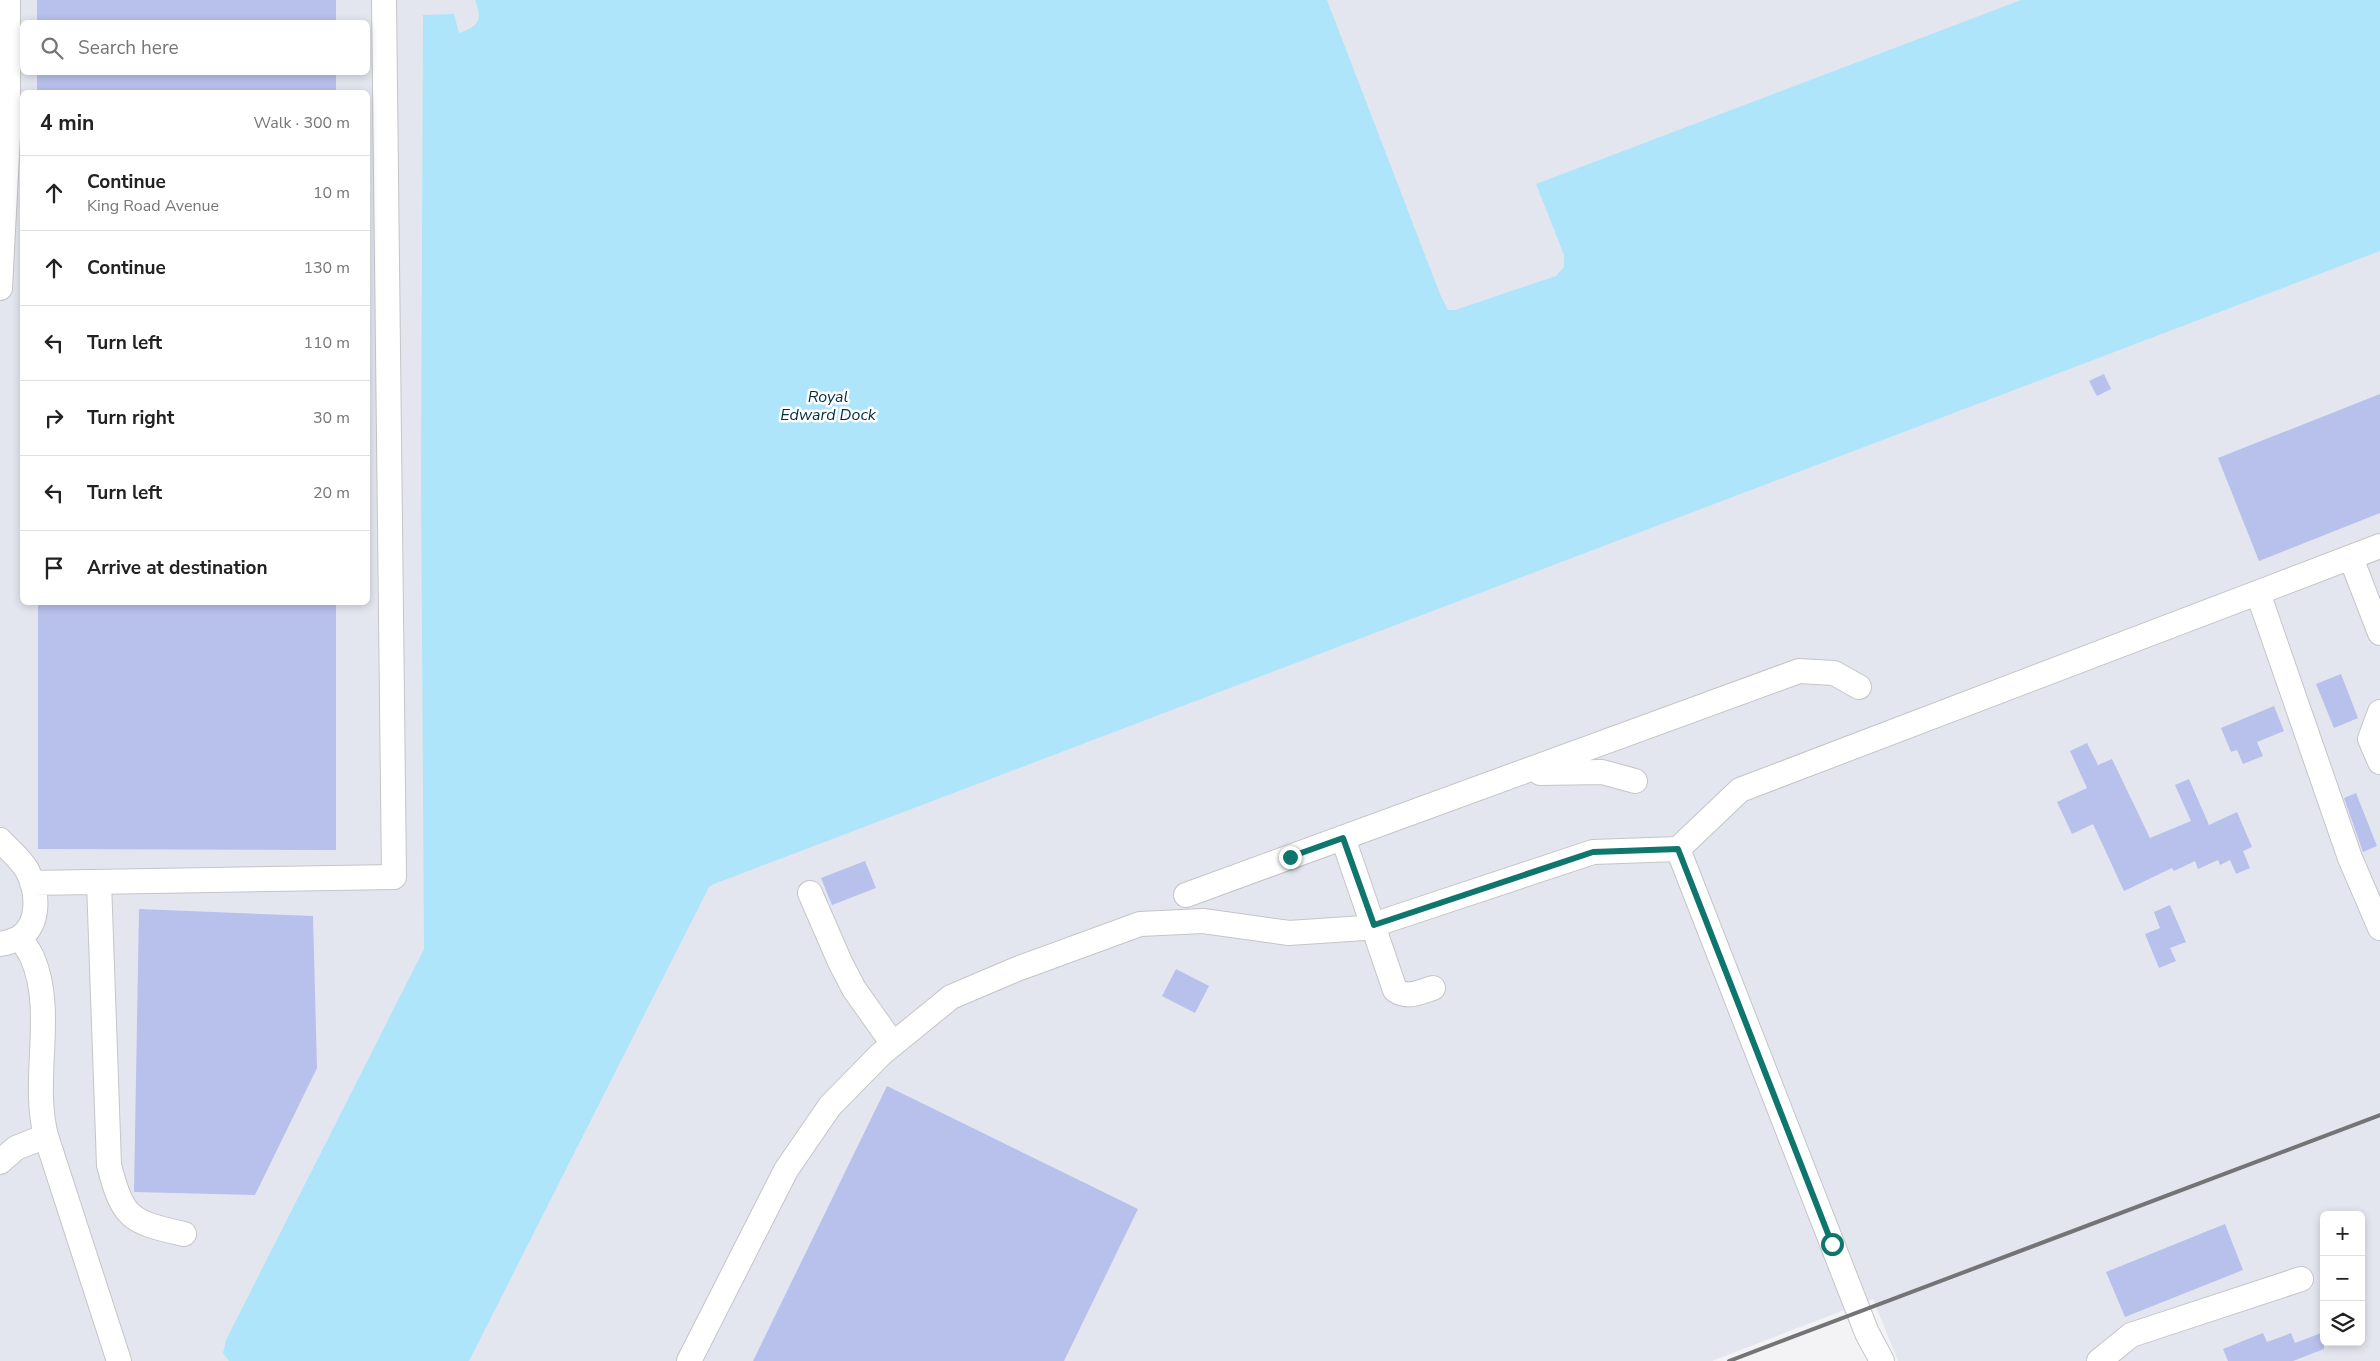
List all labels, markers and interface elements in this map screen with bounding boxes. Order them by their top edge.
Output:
search box [20,20,370,75]
icon: search [38,34,66,62]
text: Search here [78,35,179,61]
text: 4 min [40,109,94,137]
text: Walk · 300 m [254,112,350,134]
text: Continue [87,169,166,195]
icon: ahead [40,179,68,207]
text: 10 m [313,182,350,204]
text: King Road Avenue [87,195,219,217]
icon: ahead [40,254,68,282]
text: Continue [87,255,166,281]
text: 130 m [303,257,350,279]
icon: left [40,329,68,357]
text: Turn left [87,330,162,356]
text: 110 m [303,332,350,354]
water label: Royal Edward Dock [780,386,877,426]
icon: right [40,404,68,432]
text: Turn right [87,405,174,431]
text: 30 m [313,407,350,429]
icon: left [40,479,68,507]
text: Turn left [87,480,162,506]
text: 20 m [313,482,350,504]
icon: arrive [40,554,68,582]
text: Arrive at destination [87,555,268,581]
route end [1279,846,1302,869]
map controls [2320,1211,2365,1346]
button: + [2320,1211,2365,1256]
route start [1821,1233,1844,1256]
button: − [2320,1256,2365,1301]
button: layers [2320,1301,2365,1346]

